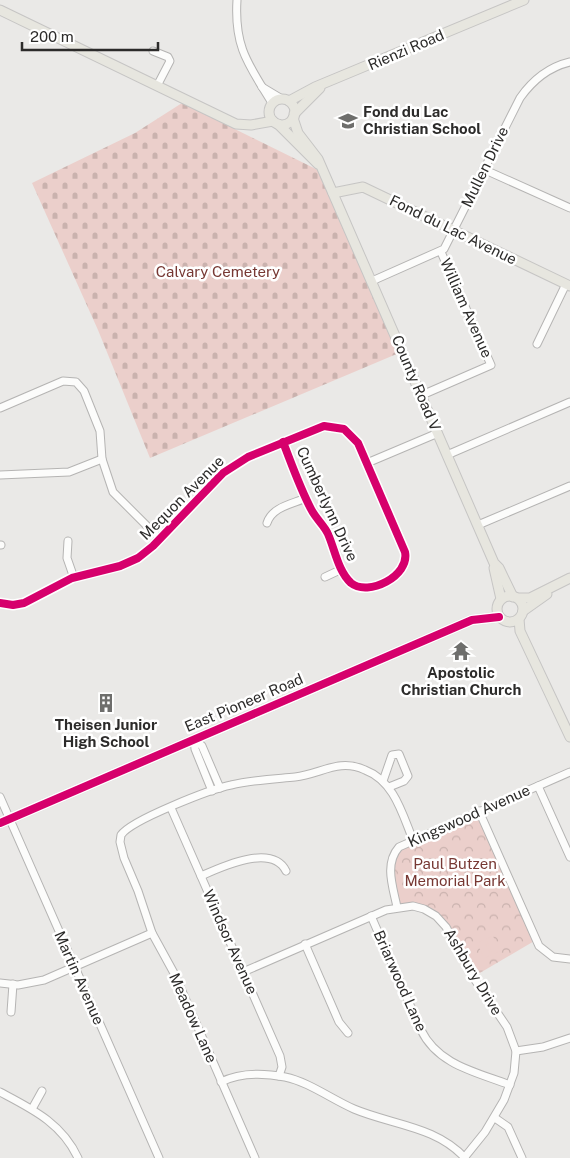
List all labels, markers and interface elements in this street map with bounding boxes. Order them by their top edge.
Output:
scale bar [22,20,159,52]
street label: Rienzi Road [365,26,446,73]
text: 200 m [30,28,74,45]
place label: Fond du Lac Christian School [363,103,481,137]
school or university icon: Fond du Lac Christian School [337,110,359,132]
street label: Mullen Drive [458,124,511,210]
street label: Fond du Lac Avenue [387,191,520,268]
street label: William Avenue [437,255,496,360]
park label: Calvary Cemetery [156,263,280,280]
street label: County Road V [389,332,444,433]
street label: Cumberlynn Drive [293,444,361,564]
street label: Mequon Avenue [136,452,227,543]
temple icon: Apostolic Christian Church [450,640,472,662]
place label: Apostolic Christian Church [401,664,521,698]
street label: East Pioneer Road [182,670,305,735]
building icon: Theisen Junior High School [95,692,117,714]
place label: Theisen Junior High School [55,716,157,750]
street label: Kingswood Avenue [405,781,533,850]
park label: Paul Butzen Memorial Park [404,855,506,889]
street label: Windsor Avenue [200,887,261,997]
street label: Ashbury Drive [441,925,506,1018]
street label: Martin Avenue [51,928,108,1027]
street label: Briarwood Lane [371,928,430,1034]
street label: Meadow Lane [166,970,221,1065]

